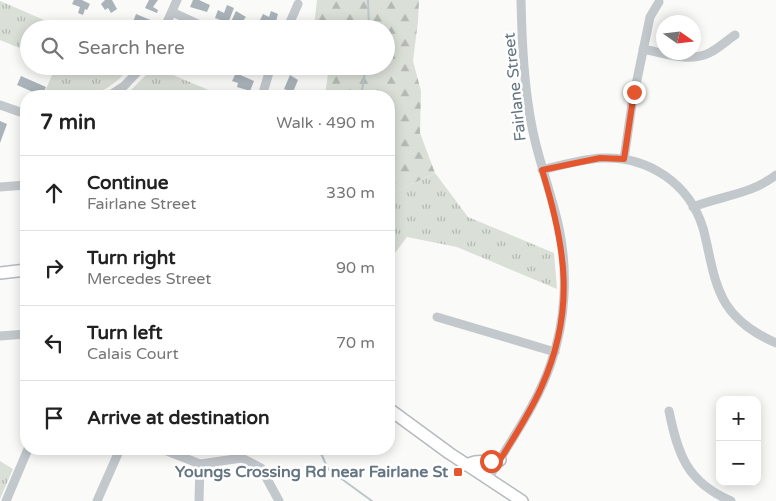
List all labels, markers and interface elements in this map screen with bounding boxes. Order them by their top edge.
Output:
north arrow [656,15,701,60]
search box [20,20,395,75]
street label: Fairlane Street [499,32,531,142]
icon: search [38,34,66,62]
text: Search here [78,37,185,59]
route end [623,81,646,104]
text: 7 min [40,110,96,135]
text: Walk · 490 m [276,113,375,133]
text: Continue [87,172,169,194]
icon: ahead [40,179,68,207]
text: 330 m [326,183,375,203]
text: Fairlane Street [87,194,196,214]
text: Turn right [87,247,175,269]
icon: right [40,254,68,282]
text: 90 m [336,258,375,278]
text: Mercedes Street [87,269,211,289]
text: Turn left [87,322,163,344]
icon: left [40,329,68,357]
text: 70 m [336,333,375,353]
text: Calais Court [87,344,179,364]
map controls [716,396,761,486]
button: + [716,396,761,441]
icon: arrive [40,404,68,432]
text: Arrive at destination [87,407,270,429]
button: − [716,441,761,486]
route start [480,450,503,473]
place label: Youngs Crossing Rd near Fairlane St [175,462,449,482]
marker: Youngs Crossing Rd near Fairlane St [452,466,464,478]

